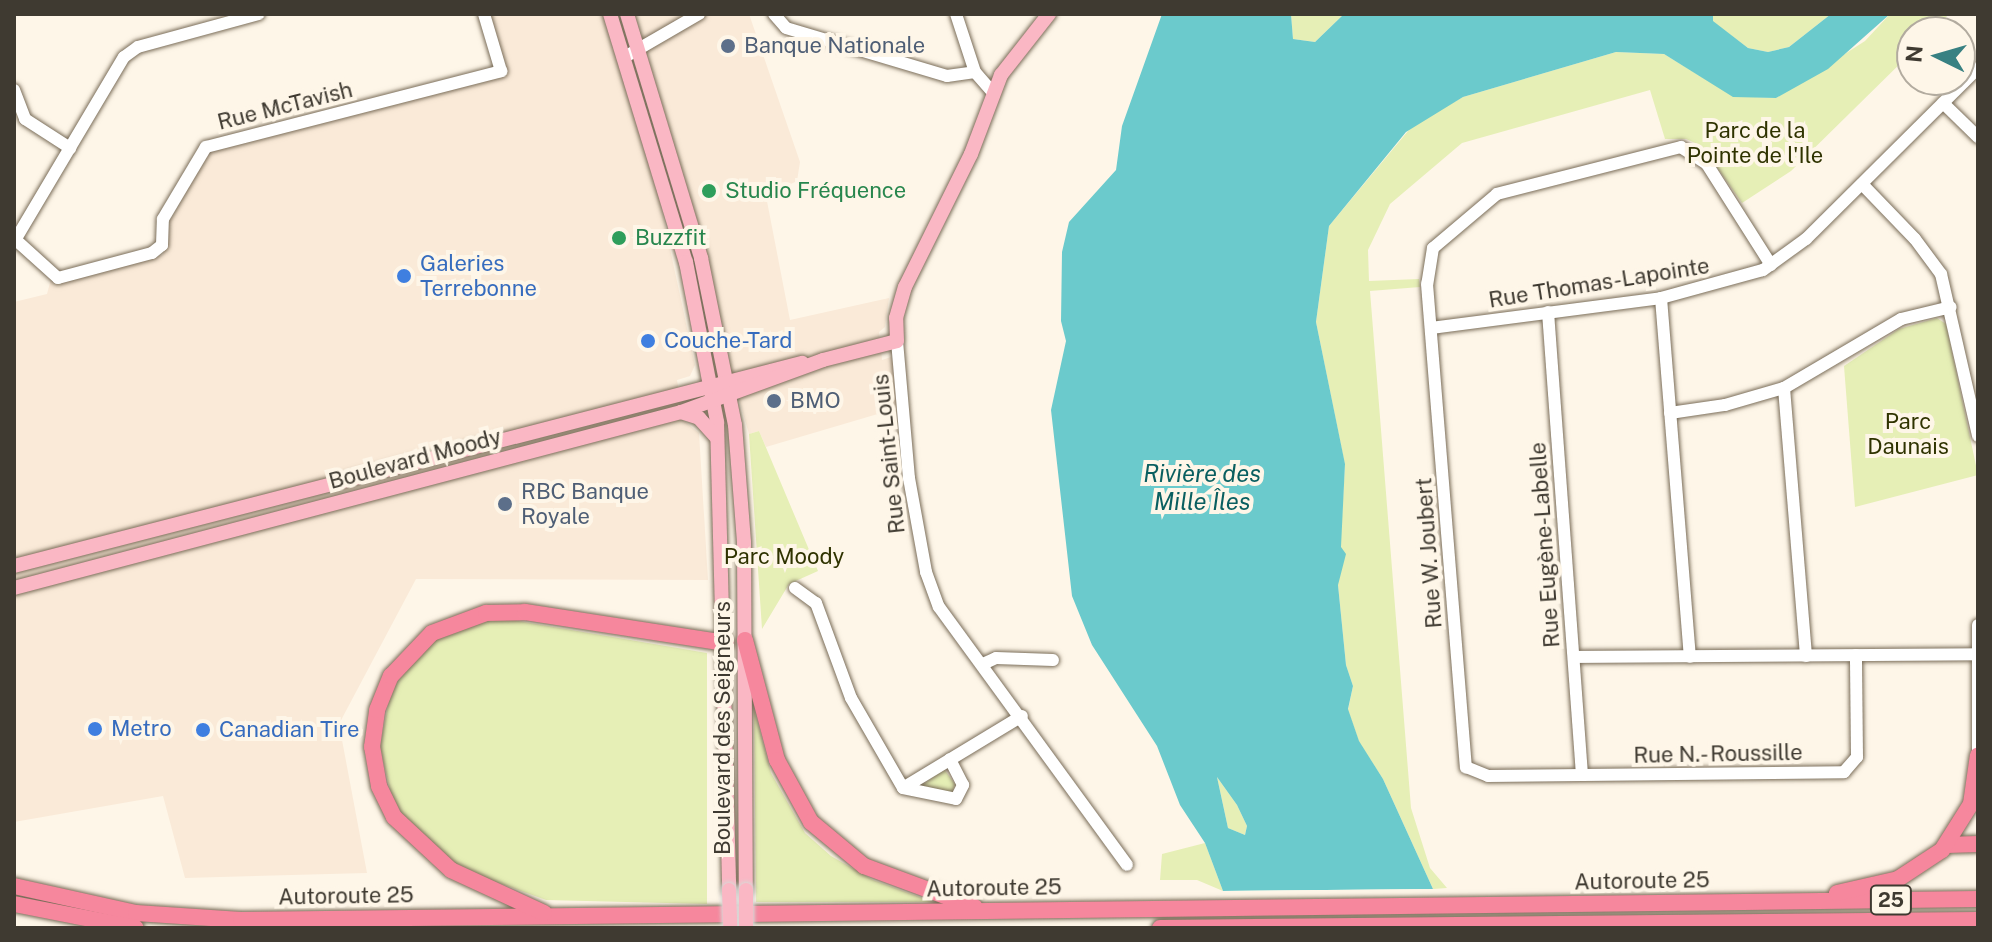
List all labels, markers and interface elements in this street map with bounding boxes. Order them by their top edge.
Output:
north arrow [1896,16,1976,96]
place label: Banque Nationale [744,33,925,59]
marker: Banque Nationale [719,37,737,55]
text: N [1900,44,1928,64]
street label: Rue McTavish [215,76,355,136]
park label: Parc de la Pointe de l'Ile [1686,117,1824,168]
place label: Studio Fréquence [725,178,906,204]
marker: Studio Fréquence [700,182,718,200]
place label: Buzzfit [635,225,707,251]
marker: Buzzfit [610,229,628,247]
place label: Galeries Terrebonne [420,250,537,302]
street label: Rue Thomas-Lapointe [1487,252,1711,314]
marker: Galeries Terrebonne [395,267,413,285]
place label: Couche-Tard [664,328,792,354]
marker: Couche-Tard [639,332,657,350]
street label: Rue Saint-Louis [867,373,911,535]
place label: BMO [790,388,841,414]
marker: BMO [765,392,783,410]
park label: Parc Daunais [1867,408,1949,460]
street label: Boulevard Moody [326,423,504,495]
street label: Rue Eugène-Labelle [1525,441,1565,649]
water label: Rivière des Mille Îles [1143,460,1261,516]
street label: Rue W. Joubert [1411,476,1447,630]
place label: RBC Banque Royale [521,478,649,530]
marker: RBC Banque Royale [496,495,514,513]
park label: Parc Moody [724,544,844,570]
street label: Boulevard des Seigneurs [710,601,736,855]
place label: Metro [111,716,172,742]
place label: Canadian Tire [219,717,359,743]
marker: Metro [86,720,104,738]
marker: Canadian Tire [194,721,212,739]
street label: Rue N.- Roussille [1631,739,1805,769]
street label: Autoroute 25 [1574,867,1710,895]
street label: Autoroute 25 [926,874,1062,902]
street label: Autoroute 25 [278,882,414,910]
road number: 25 [1869,884,1913,916]

